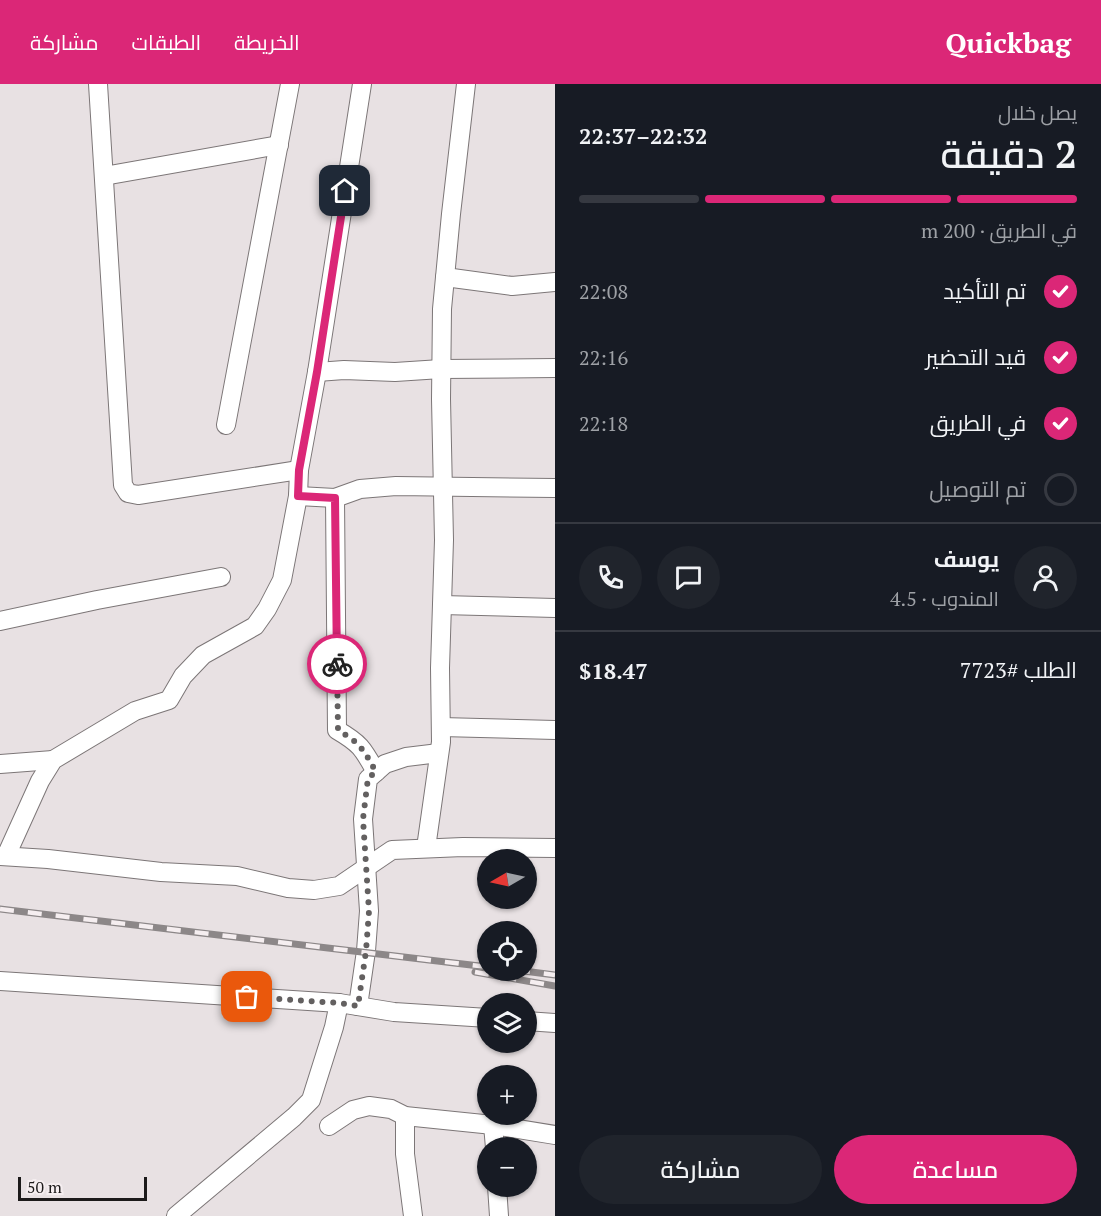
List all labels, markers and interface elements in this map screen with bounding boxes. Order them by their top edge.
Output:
text: Quickbag [945,24,1071,61]
text: مشاركة [30,28,99,56]
text: الطبقات [132,28,201,56]
text: الخريطة [234,28,300,56]
text: يصل خلال [998,99,1077,126]
text: 22:32–22:37 [579,121,707,150]
text: 2 دقيقة [941,127,1077,179]
pin [319,165,370,216]
icon: home [328,174,361,207]
text: في الطريق · 200 m [921,217,1077,244]
icon: check [1044,275,1077,308]
text: تم التأكيد [943,276,1026,305]
text: 22:08 [579,278,628,305]
icon: check [1044,341,1077,374]
text: قيد التحضير [926,342,1026,371]
text: 22:16 [579,344,628,371]
icon: check [1044,407,1077,440]
text: في الطريق [930,408,1026,437]
text: 22:18 [579,410,628,437]
text: تم التوصيل [929,474,1026,503]
text: يوسف [934,544,999,573]
button: phone [579,546,642,609]
button: chat [657,546,720,609]
button: person [1014,546,1077,609]
text: المندوب · 4.5 [890,585,999,612]
courier [307,634,367,694]
icon: bike [321,648,354,681]
text: الطلب #7723 [960,655,1077,684]
text: $18.47 [579,656,648,685]
north arrow [477,849,537,909]
map controls [477,849,537,1197]
button: locate [477,921,537,981]
pin [221,971,272,1022]
icon: bag [230,980,263,1013]
button: layers [477,993,537,1053]
button: + [477,1065,537,1125]
button: مشاركة [579,1135,822,1204]
button: مساعدة [834,1135,1077,1204]
button: − [477,1137,537,1197]
scale bar [18,1174,147,1202]
text: 50 m [27,1176,62,1198]

